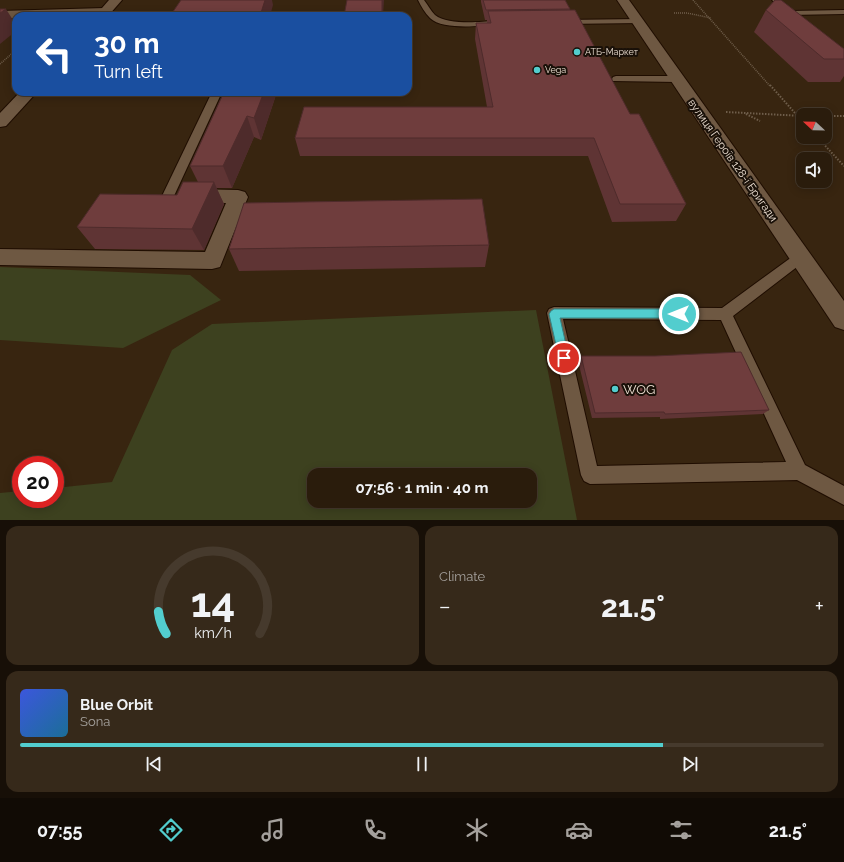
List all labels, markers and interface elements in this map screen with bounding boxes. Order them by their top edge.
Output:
text: 30 m [94,27,160,60]
icon: left [28,28,80,80]
marker: АТБ-Маркет [572,47,582,57]
place label: АТБ-Маркет [585,47,639,57]
text: Turn left [94,61,163,82]
marker: Vega [532,65,542,75]
place label: Vega [545,65,566,75]
street label: вулиця Героїв 128-ї Бригади [685,96,780,224]
north arrow [796,108,832,144]
map controls [796,108,832,188]
button: sound [796,152,832,188]
position arrow [658,293,700,335]
pin [547,341,581,375]
icon: arrive [553,347,575,369]
place label: WOG [623,382,655,397]
marker: WOG [610,384,620,394]
speed limit sign: 20 [12,456,64,508]
text: 07:56 · 1 min · 40 m [355,479,489,497]
text: Climate [439,569,485,584]
text: 14 [190,577,235,626]
text: 21.5° [601,589,665,624]
text: − [439,593,451,619]
text: + [815,593,824,619]
text: km/h [194,624,231,640]
text: Blue Orbit [80,696,153,714]
text: Sona [80,714,110,729]
icon: previous [143,753,165,775]
icon: pause [411,753,433,775]
icon: next [679,753,701,775]
icon: directions [157,816,185,844]
icon: music [259,816,287,844]
icon: phone [361,816,389,844]
icon: climate [463,816,491,844]
icon: car [565,816,593,844]
icon: filters [667,816,695,844]
text: 07:55 [37,820,83,841]
text: 21.5° [769,820,807,841]

